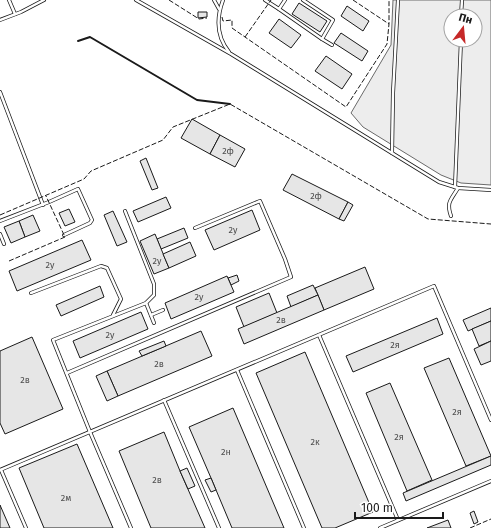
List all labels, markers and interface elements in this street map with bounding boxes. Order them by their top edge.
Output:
north arrow [443,8,483,48]
text: Пн [457,11,474,27]
house number: 2ф [222,146,234,156]
house number: 2ф [310,191,322,201]
house number: 2у [229,225,238,235]
house number: 2у [153,256,162,266]
house number: 2у [46,260,55,270]
house number: 2у [195,292,204,302]
house number: 2в [276,315,286,325]
house number: 2у [106,330,115,340]
house number: 2я [390,340,400,350]
house number: 2в [154,359,164,369]
house number: 2в [20,375,30,385]
house number: 2я [452,407,462,417]
house number: 2я [394,432,404,442]
house number: 2к [310,437,320,447]
house number: 2н [221,447,231,457]
house number: 2в [152,475,162,485]
house number: 2м [61,493,71,503]
scale bar [355,494,443,520]
text: 100 m [361,501,393,515]

